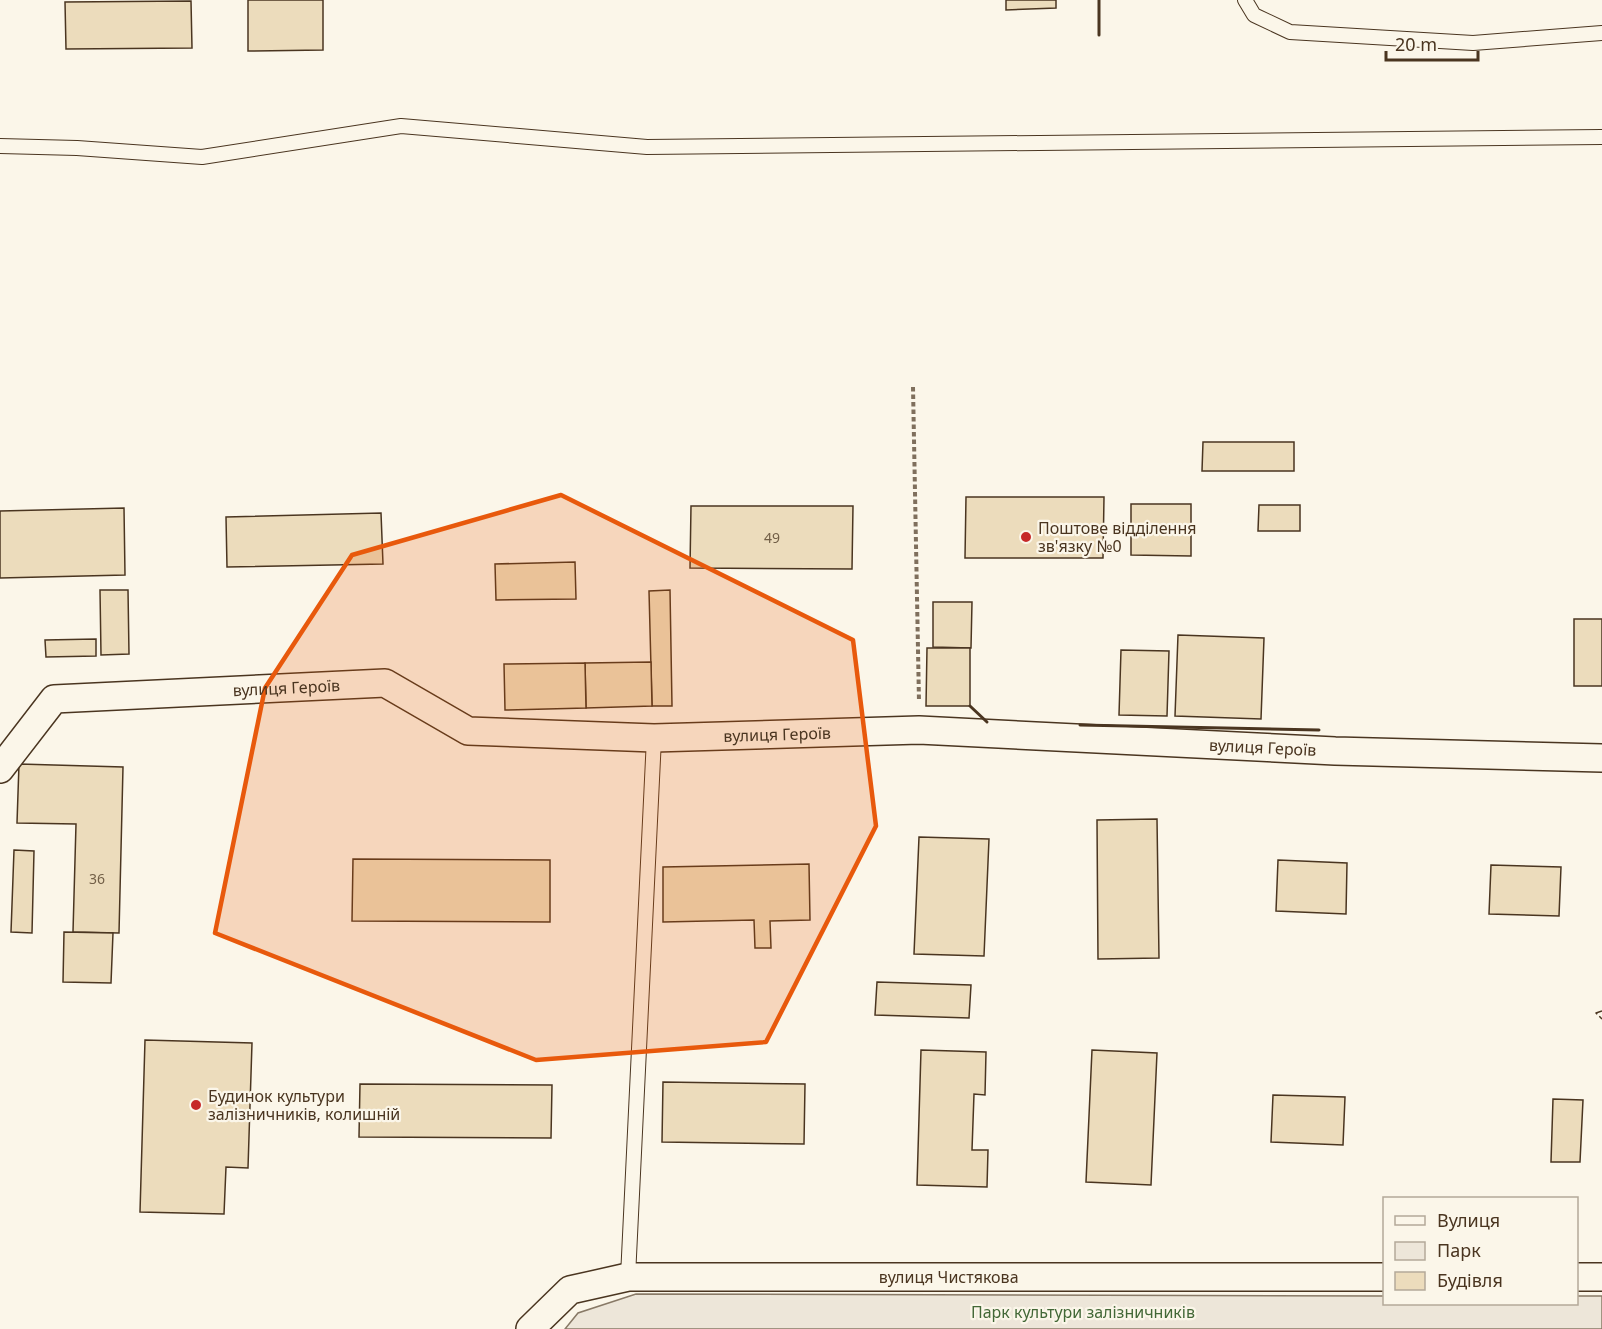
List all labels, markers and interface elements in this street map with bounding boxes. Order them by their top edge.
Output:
scale bar [1386,24,1478,62]
text: 20 m [1395,32,1437,56]
place label: Поштове відділення зв'язку №0 [1038,517,1196,557]
house number: 49 [764,528,780,547]
marker: Поштове відділення зв'язку №0 [1019,530,1033,544]
street label: вулиця Героїв [232,674,341,701]
street label: вулиця Героїв [723,722,831,747]
street label: вулиця Героїв [1208,734,1317,761]
house number: 36 [89,869,105,888]
place label: Будинок культури залізничників, колишній [208,1085,400,1125]
marker: Будинок культури залізничників, колишній [189,1098,203,1112]
legend [1383,1197,1578,1305]
text: Вулиця [1437,1208,1500,1232]
text: Парк [1437,1238,1481,1262]
street label: вулиця Чистякова [879,1266,1019,1288]
text: Будівля [1437,1268,1503,1292]
park label: Парк культури залізничників [971,1301,1195,1323]

